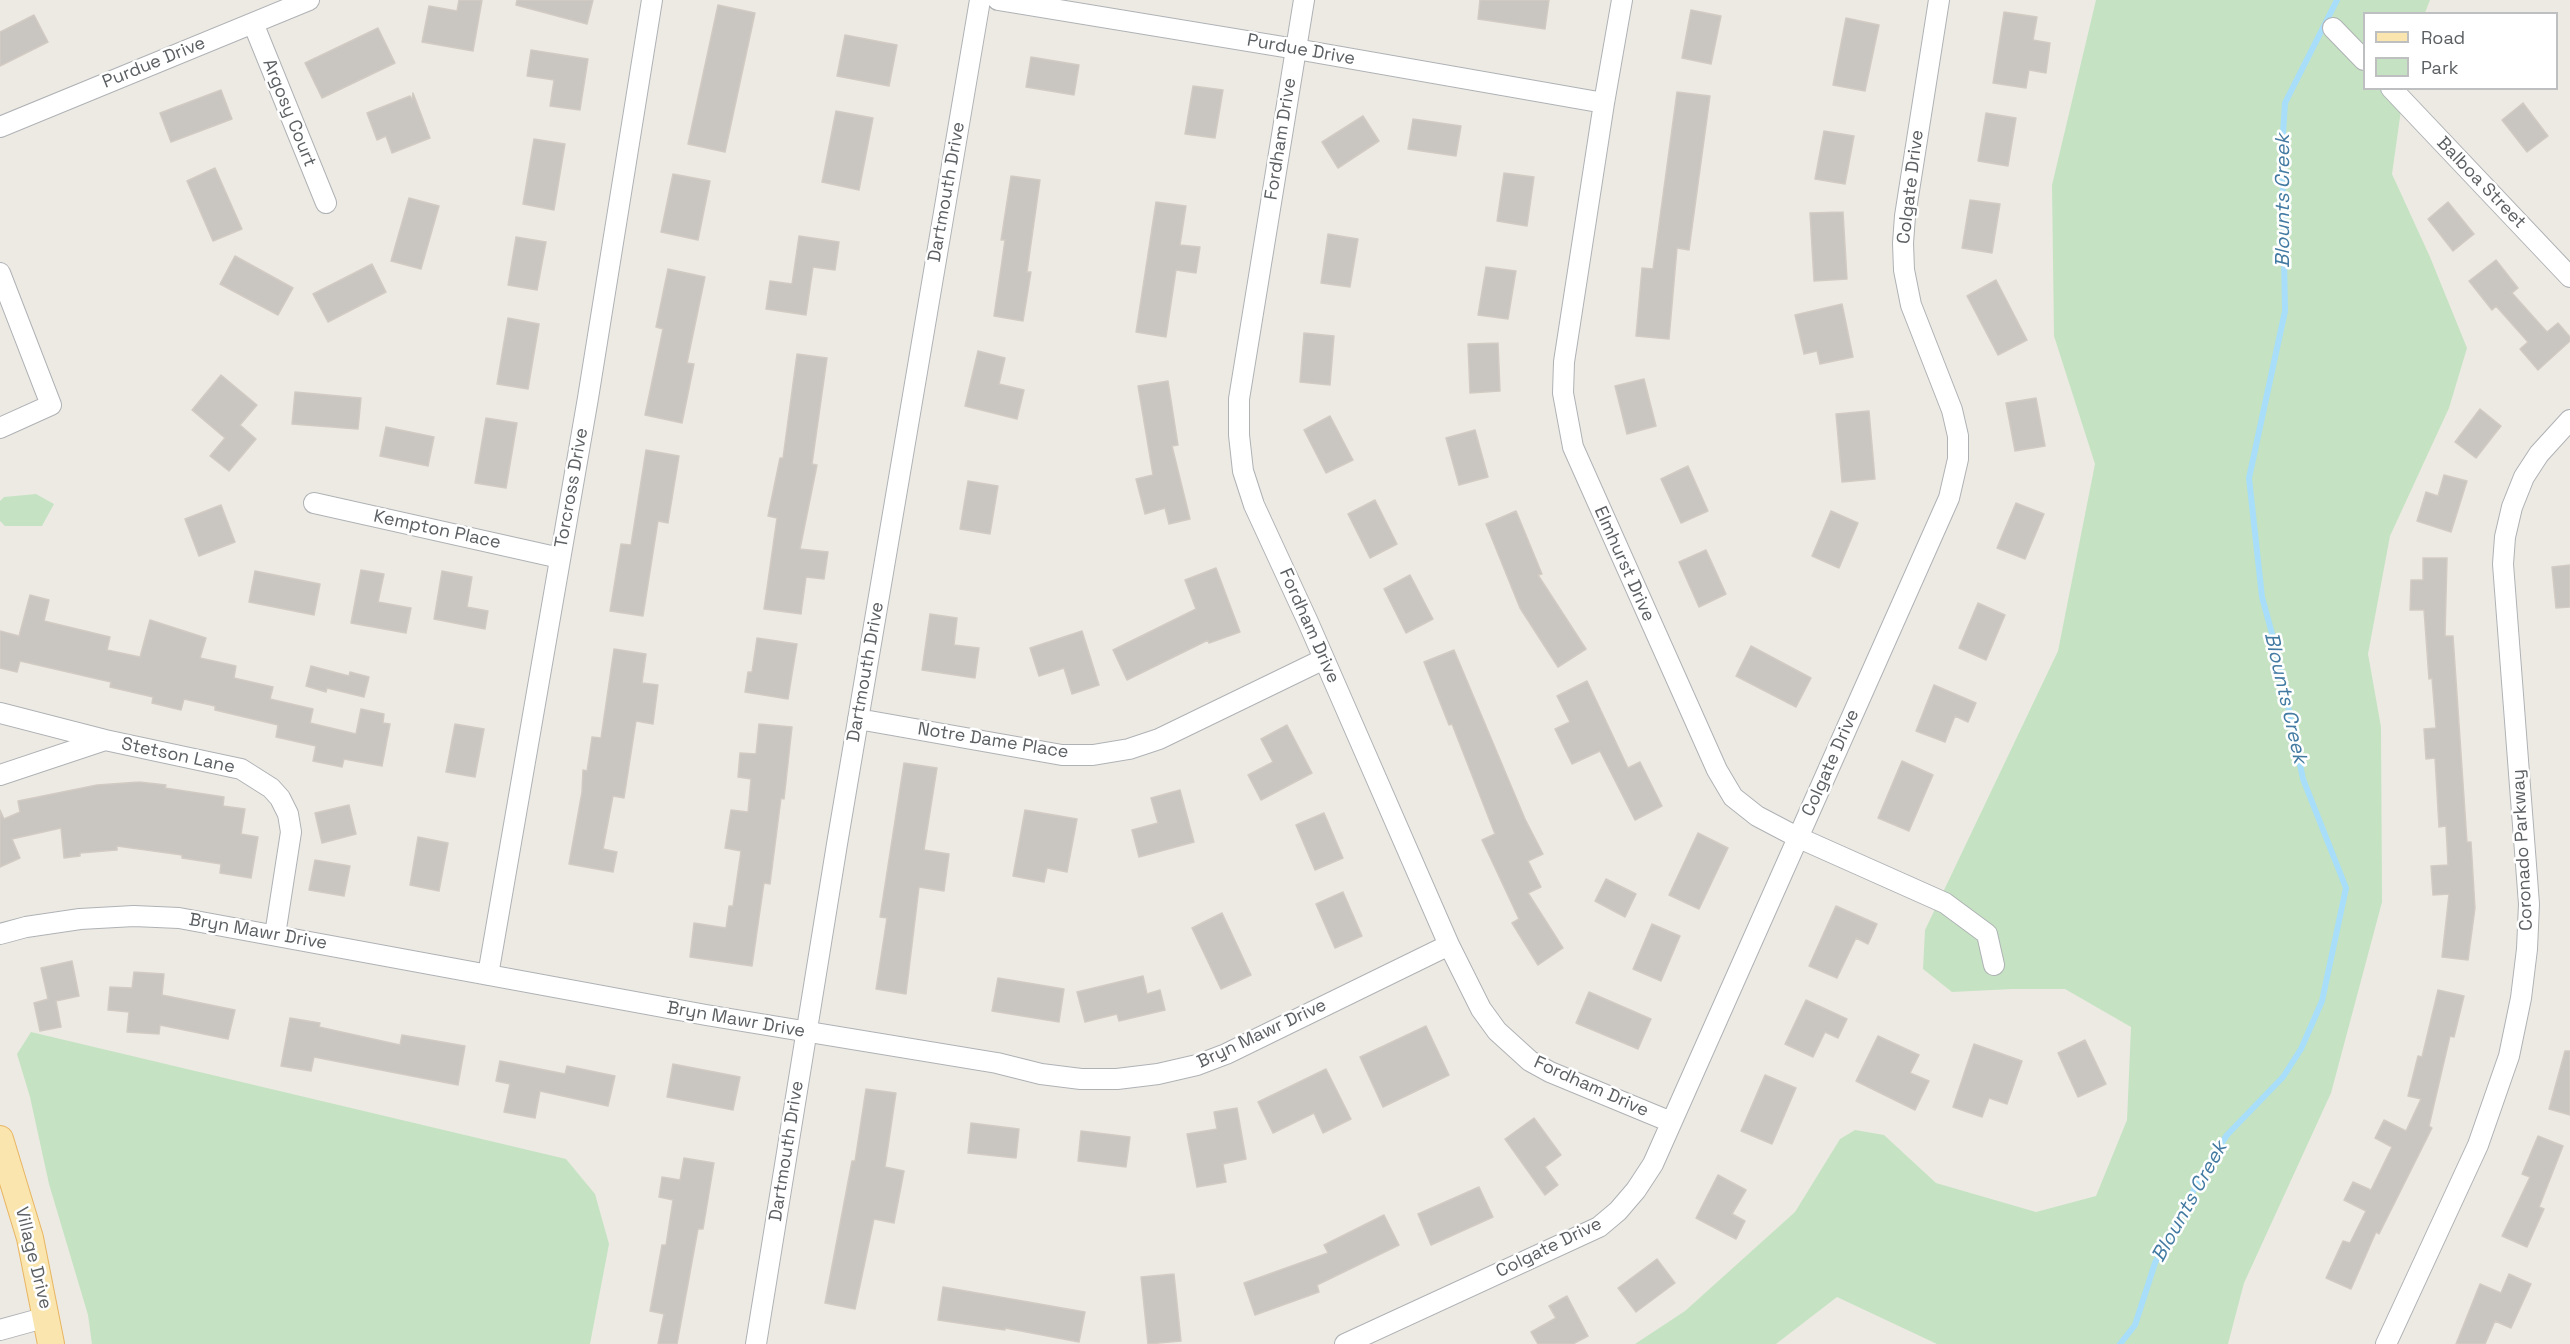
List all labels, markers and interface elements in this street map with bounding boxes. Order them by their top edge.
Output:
legend [2363,12,2558,90]
text: Road [2421,26,2465,49]
street label: Purdue Drive [1245,30,1357,70]
street label: Purdue Drive [99,33,209,93]
street label: Argosy Court [258,56,320,170]
text: Park [2421,56,2458,79]
street label: Fordham Drive [1261,76,1301,202]
street label: Dartmouth Drive [924,120,970,264]
street label: Colgate Drive [1893,129,1929,245]
street label: Balboa Street [2432,133,2530,233]
water label: Blounts Creek [2272,134,2296,268]
street label: Torcross Drive [551,426,593,550]
street label: Elmhurst Drive [1589,503,1659,625]
street label: Kempton Place [371,506,503,554]
street label: Fordham Drive [1274,565,1344,687]
street label: Dartmouth Drive [843,600,889,744]
water label: Blounts Creek [2258,630,2312,766]
street label: Colgate Drive [1798,706,1864,820]
street label: Notre Dame Place [916,718,1070,764]
street label: Stetson Lane [119,733,237,779]
street label: Coronado Parkway [2508,769,2538,931]
street label: Bryn Mawr Drive [187,909,329,955]
street label: Bryn Mawr Drive [1194,995,1330,1073]
street label: Bryn Mawr Drive [665,997,807,1043]
street label: Fordham Drive [1530,1052,1652,1122]
street label: Dartmouth Drive [765,1079,809,1223]
water label: Blounts Creek [2147,1138,2233,1266]
street label: Village Drive [10,1205,56,1311]
street label: Colgate Drive [1493,1213,1605,1283]

